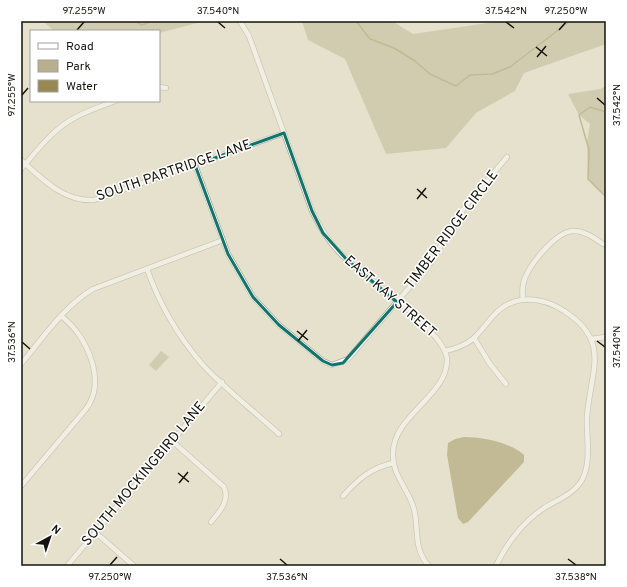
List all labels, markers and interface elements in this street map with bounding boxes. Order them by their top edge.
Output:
text: 97.255°W [62,5,106,18]
text: 37.540°N [197,5,239,18]
text: 37.542°N [485,5,527,18]
text: 97.250°W [544,5,588,18]
legend [30,30,160,102]
text: Road [66,39,94,55]
text: Park [66,59,91,75]
text: 97.255°W [6,73,19,117]
text: Water [66,79,98,95]
text: 37.542°N [611,84,624,126]
street label: SOUTH PARTRIDGE LANE [94,136,254,206]
street label: TIMBER RIDGE CIRCLE [402,167,502,293]
street label: EAST KAY STREET [341,252,439,342]
text: 37.536°N [6,321,19,363]
text: 37.540°N [611,326,624,368]
street label: SOUTH MOCKINGBIRD LANE [79,398,209,550]
north arrow [30,517,70,557]
text: N [48,522,63,538]
text: 97.250°W [88,571,132,584]
text: 37.536°N [266,571,308,584]
text: 37.538°N [555,571,597,584]

